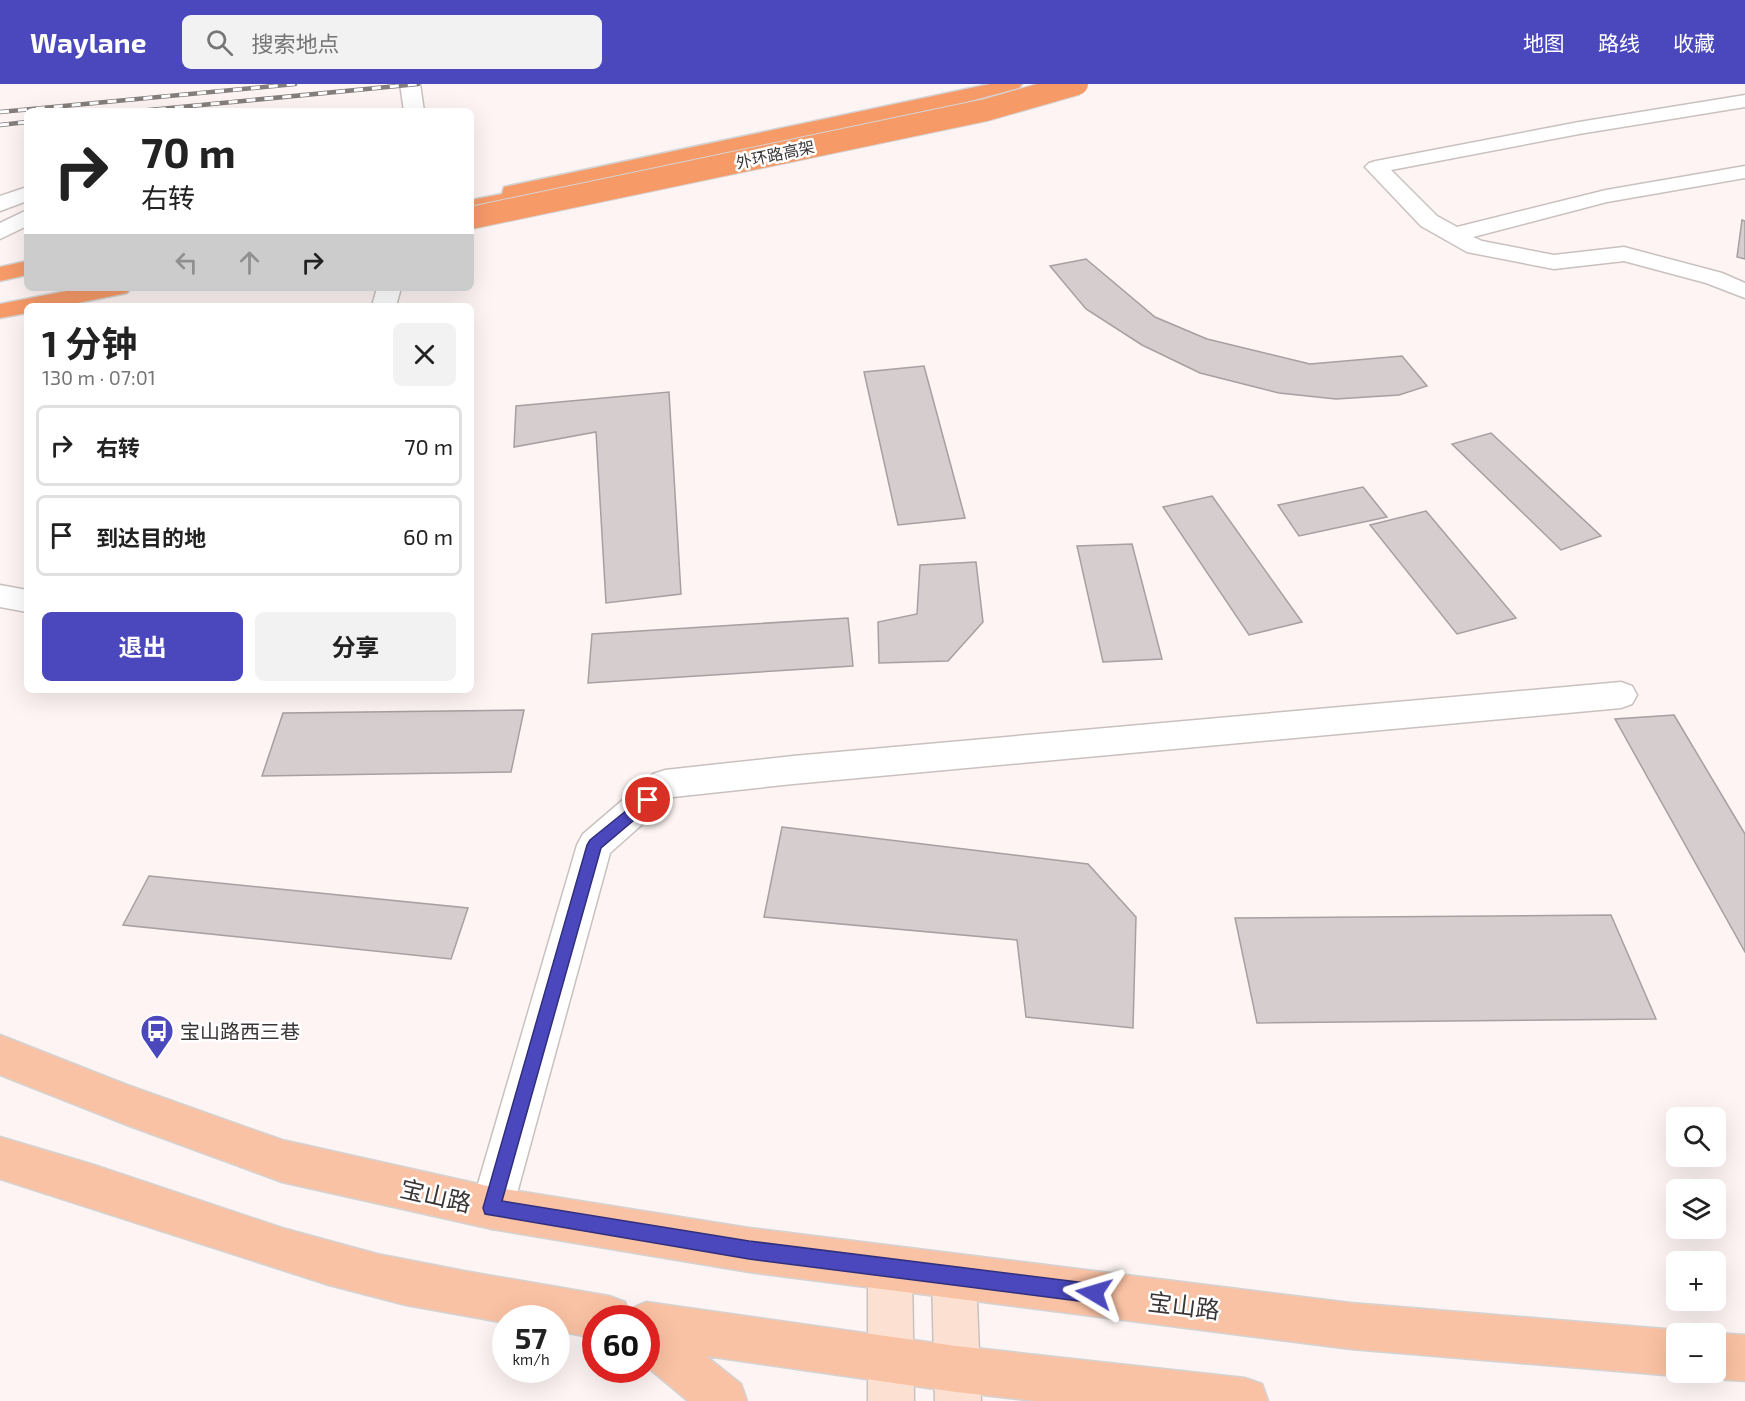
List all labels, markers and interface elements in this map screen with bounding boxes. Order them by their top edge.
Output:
search box [182,15,602,69]
text: Waylane [30,25,146,59]
icon: search [203,26,236,59]
text: 搜索地点 [251,30,339,56]
text: 地图 [1523,30,1565,55]
text: 路线 [1598,30,1640,55]
text: 收藏 [1673,30,1715,55]
text: 70 m [141,126,236,176]
icon: right [42,132,120,210]
street label: 外环路高架 [734,136,816,172]
text: 右转 [141,181,195,213]
icon: left [170,246,203,279]
icon: ahead [233,246,266,279]
icon: right [296,246,329,279]
text: 1 分钟 [42,321,137,364]
button: close [393,323,456,386]
text: 130 m · 07:01 [42,365,156,389]
icon: right [45,429,78,462]
text: 70 m [404,433,453,459]
text: 右转 [96,434,140,460]
icon: arrive [45,519,78,552]
text: 60 m [403,523,453,549]
text: 到达目的地 [96,524,206,550]
button: 退出 [42,612,243,681]
button: 分享 [255,612,456,681]
pin [622,774,673,825]
icon: arrive [631,783,664,816]
bus stop icon: 宝山路西三巷 [139,1013,175,1060]
place label: 宝山路西三巷 [180,1019,300,1043]
map controls [1666,1107,1726,1383]
button: search [1666,1107,1726,1167]
street label: 宝山路 [398,1173,474,1217]
button: layers [1666,1179,1726,1239]
button: + [1666,1251,1726,1311]
position arrow [1062,1261,1126,1325]
street label: 宝山路 [1147,1286,1221,1324]
speed limit sign: 60 [582,1305,660,1383]
text: 57 [515,1319,547,1355]
button: − [1666,1323,1726,1383]
text: km/h [512,1350,550,1368]

